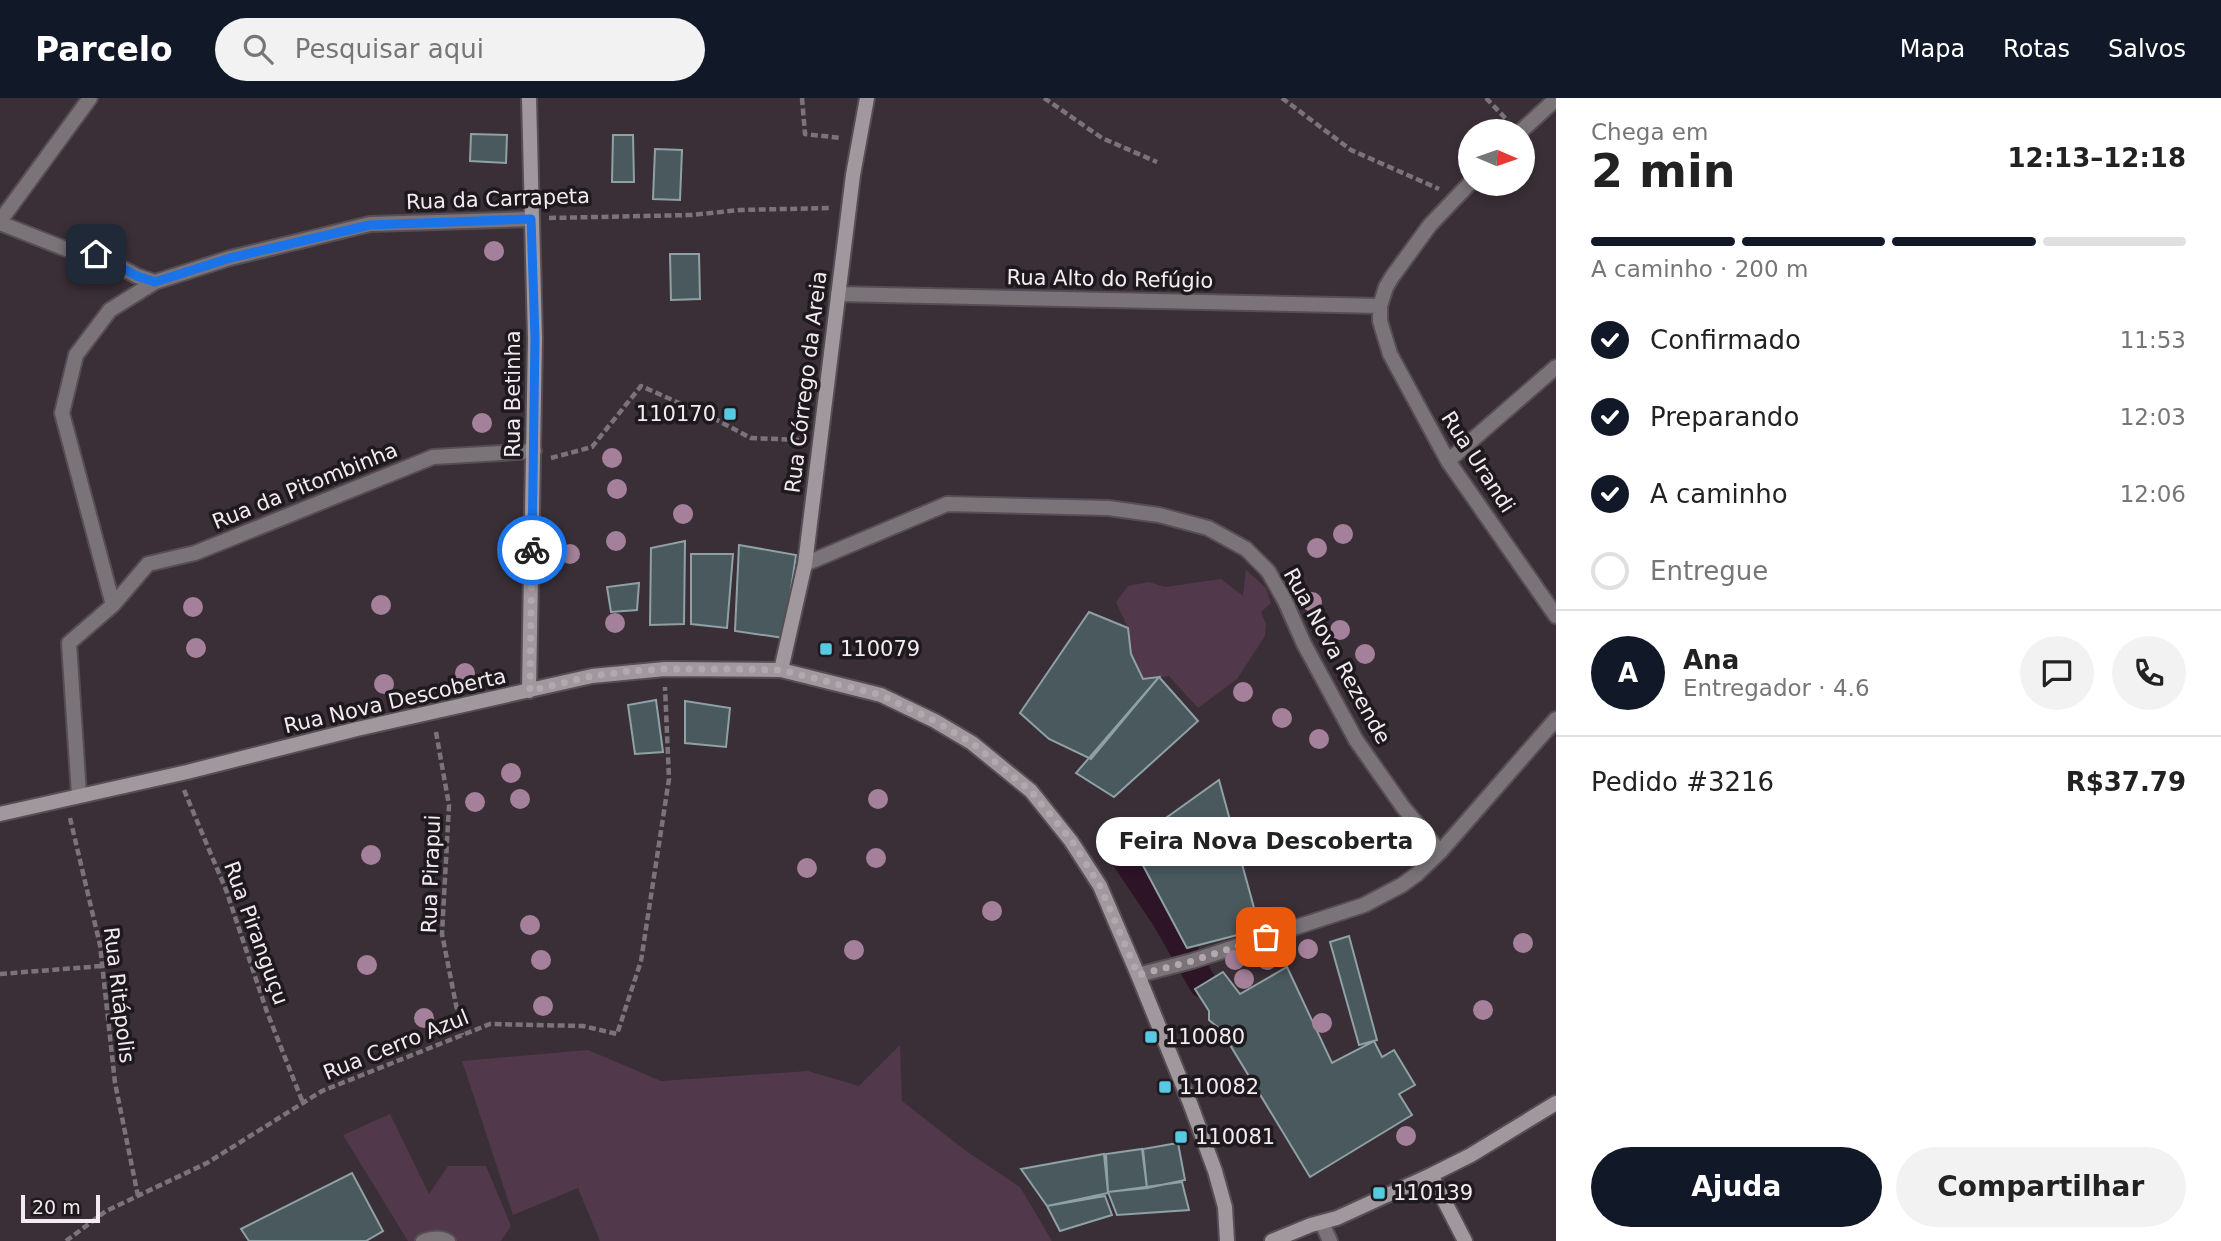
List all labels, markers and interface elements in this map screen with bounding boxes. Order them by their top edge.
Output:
search box [215,18,705,81]
text: Parcelo [35,30,173,69]
icon: search [239,30,277,68]
text: Pesquisar aqui [295,34,484,64]
text: Mapa [1900,35,1965,63]
text: Rotas [2003,35,2070,63]
text: Salvos [2108,35,2186,63]
north arrow [1458,119,1535,196]
map controls [1458,119,1535,196]
text: Chega em [1591,119,1708,145]
text: 12:13–12:18 [2007,143,2186,173]
text: 2 min [1591,144,1735,198]
street label: Rua da Carrapeta [406,184,590,214]
pin [66,224,126,284]
icon: home [77,235,115,273]
text: A caminho · 200 m [1591,256,1808,282]
street label: Rua Alto do Refúgio [1007,265,1213,293]
street label: Rua Córrego da Areia [780,270,832,494]
icon: check [1591,321,1629,359]
text: Confirmado [1650,325,1801,355]
text: 11:53 [2120,327,2186,353]
street label: Rua Betinha [501,330,525,458]
icon: check [1591,398,1629,436]
place label: 110170 [636,402,716,426]
text: Preparando [1650,402,1799,432]
text: 12:03 [2120,404,2186,430]
marker: 110170 [722,406,738,422]
street label: Rua Urandi [1436,407,1520,517]
street label: Rua da Pitombinha [209,438,401,534]
icon: check [1591,475,1629,513]
text: A caminho [1650,479,1788,509]
text: 12:06 [2120,481,2186,507]
courier [497,515,567,585]
icon: bike [513,531,551,569]
text: Entregue [1650,556,1768,586]
street label: Rua Nova Rezende [1279,564,1395,748]
button: chat [2020,636,2094,710]
button: phone [2112,636,2186,710]
place label: 110079 [840,637,920,661]
marker: 110079 [818,641,834,657]
text: Ana [1683,645,1739,675]
text: A [1618,658,1638,688]
street label: Rua Nova Descoberta [281,664,509,738]
text: Entregador · 4.6 [1683,675,1870,701]
text: Pedido #3216 [1591,767,1774,797]
text: R$37.79 [2066,767,2186,797]
street label: Rua Pirapui [417,814,445,934]
callout: Feira Nova Descoberta [1096,818,1436,867]
text: Feira Nova Descoberta [1119,828,1413,854]
street label: Rua Piranguçu [219,858,293,1008]
pin [1236,907,1296,967]
icon: bag [1247,918,1285,956]
street label: Rua Ritápolis [99,926,139,1064]
street label: Rua Cerro Azul [320,1005,472,1085]
place label: 110080 [1165,1025,1245,1049]
marker: 110080 [1143,1029,1159,1045]
place label: 110082 [1179,1075,1259,1099]
marker: 110082 [1157,1079,1173,1095]
place label: 110081 [1195,1125,1275,1149]
marker: 110081 [1173,1129,1189,1145]
button: Ajuda [1591,1147,1882,1227]
button: Compartilhar [1896,1147,2186,1227]
place label: 110139 [1393,1181,1473,1205]
marker: 110139 [1371,1185,1387,1201]
scale bar [21,1192,100,1224]
text: 20 m [32,1196,81,1218]

